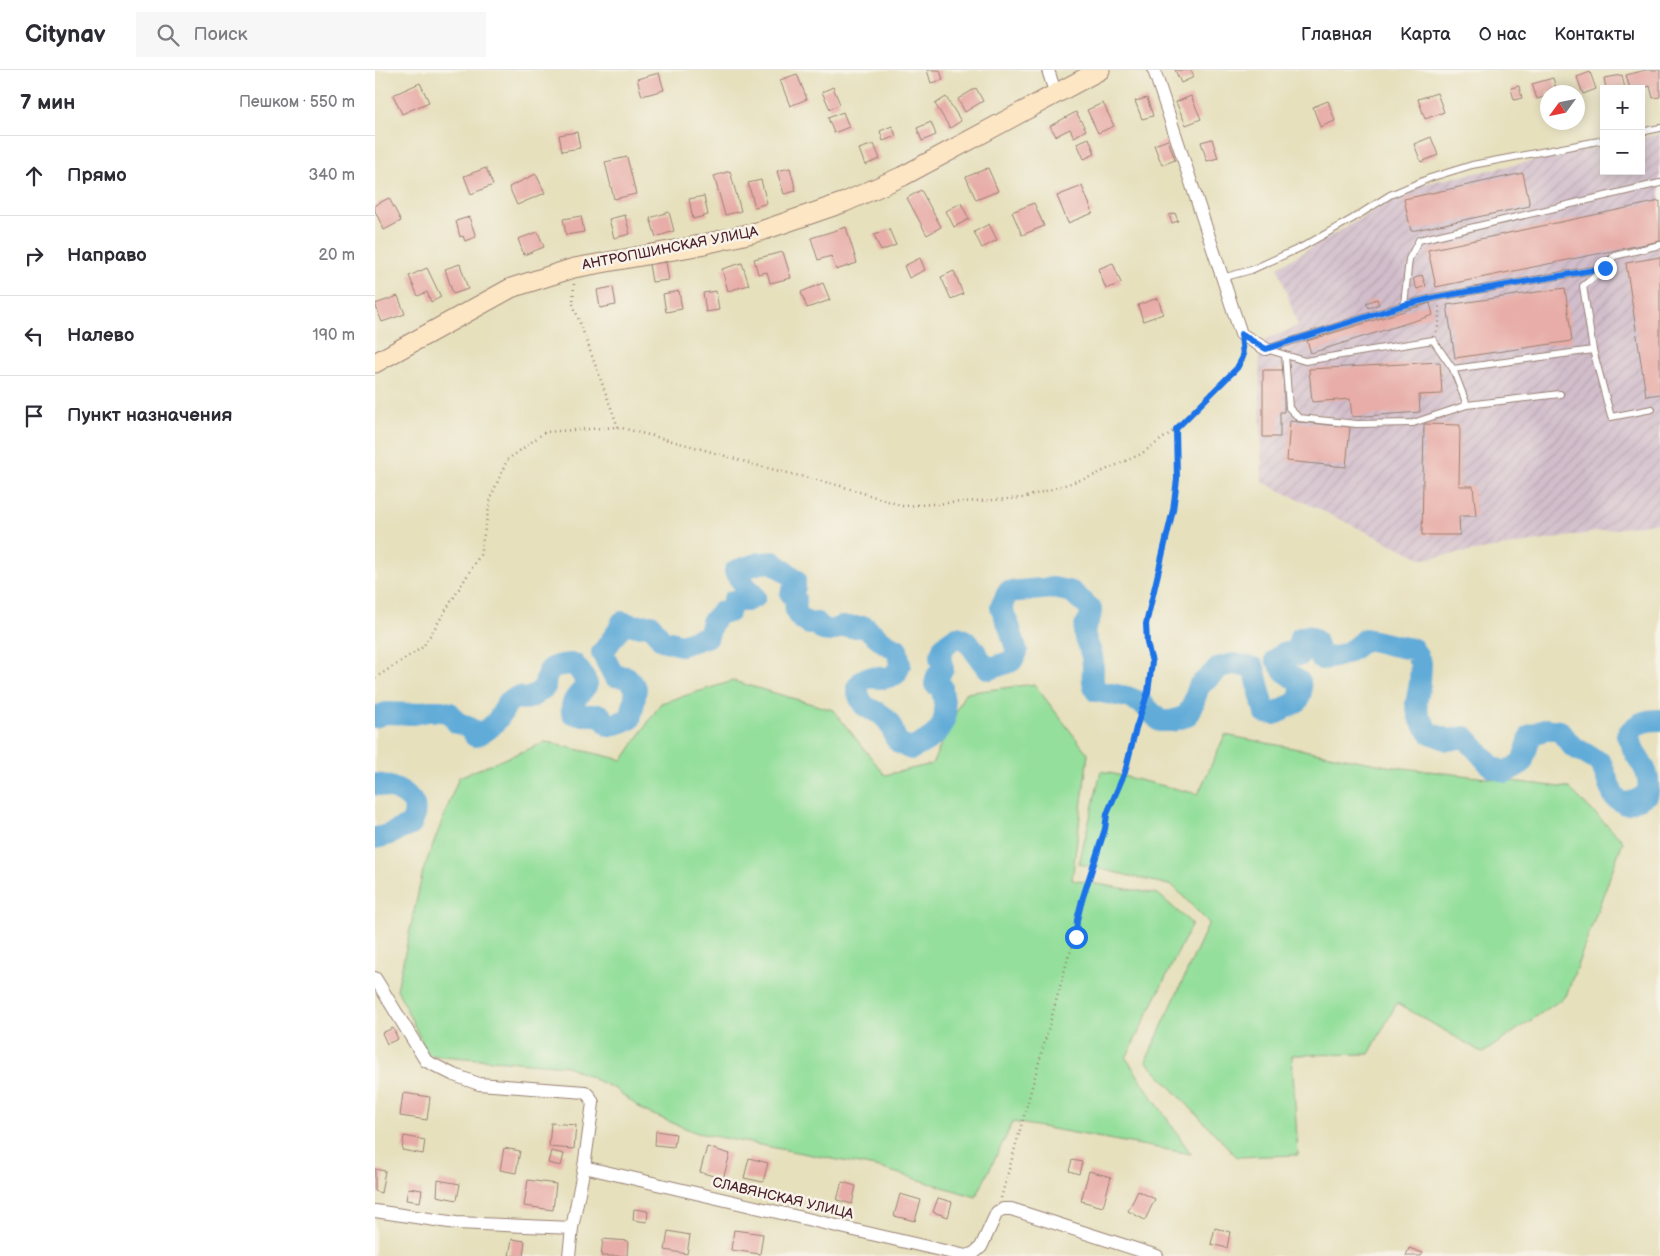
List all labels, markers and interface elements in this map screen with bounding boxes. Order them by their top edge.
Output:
search box [136,12,486,57]
text: Citynav [25,20,106,49]
icon: search [154,21,182,49]
text: Поиск [194,23,248,46]
text: Главная [1301,24,1372,45]
text: Карта [1400,24,1451,45]
text: О нас [1479,24,1526,45]
text: Контакты [1554,24,1635,45]
north arrow [1540,85,1585,130]
map controls [1600,85,1645,175]
button: + [1600,85,1645,130]
text: 7 мин [20,90,75,115]
text: Пешком · 550 m [239,93,355,112]
button: − [1600,130,1645,175]
icon: ahead [20,162,48,190]
text: Прямо [67,164,127,187]
text: 340 m [308,166,355,185]
street label: АНТРОПШИНСКАЯ УЛИЦА [580,222,760,274]
icon: right [20,242,48,270]
text: Направо [67,244,147,267]
text: 20 m [319,246,355,265]
route end [1594,257,1617,280]
icon: left [20,322,48,350]
text: Налево [67,324,134,347]
text: 190 m [313,326,355,345]
icon: arrive [20,402,48,430]
text: Пункт назначения [67,404,232,427]
route start [1065,926,1088,949]
street label: СЛАВЯНСКАЯ УЛИЦА [711,1174,856,1223]

